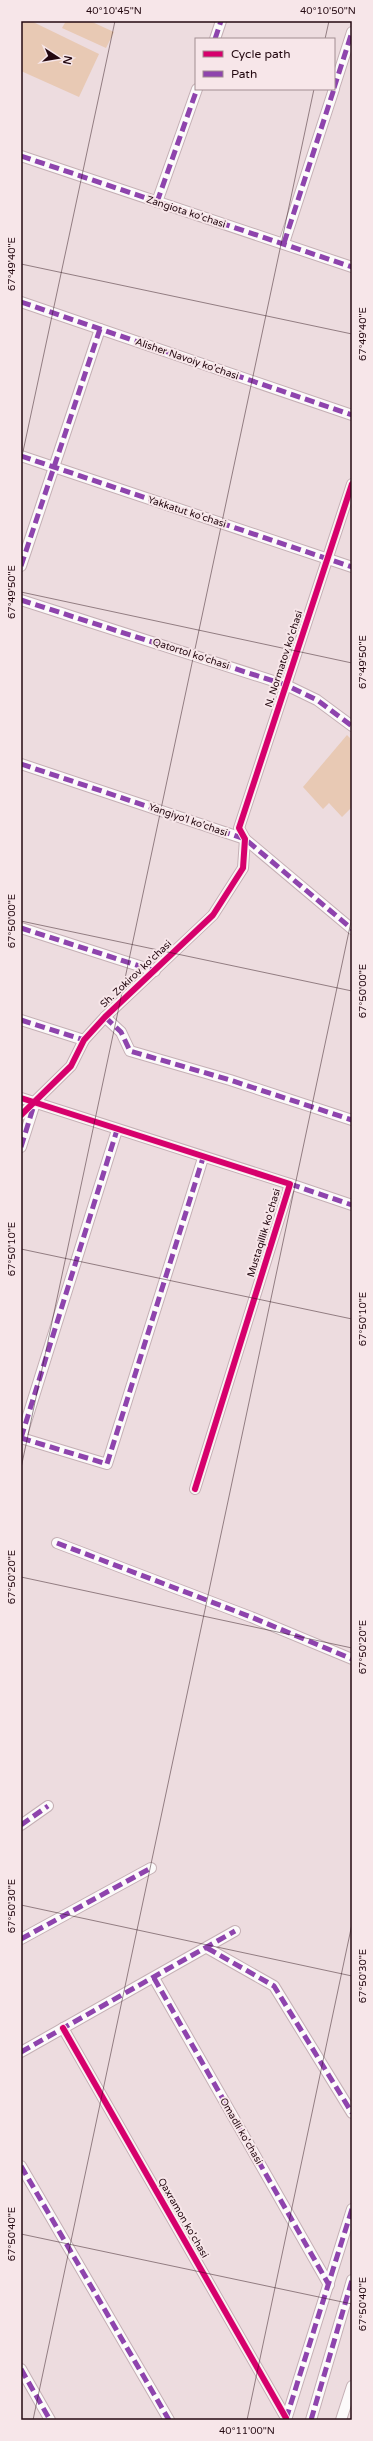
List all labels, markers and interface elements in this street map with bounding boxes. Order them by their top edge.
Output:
text: 40°10'45"N [86,5,142,17]
text: 40°10'50"N [300,5,356,17]
north arrow [38,38,78,78]
legend [195,38,335,90]
text: Cycle path [231,47,290,61]
text: N [60,54,75,66]
text: Path [231,67,257,81]
street label: Zangiota ko'chasi [145,193,227,231]
text: 67°49'40"E [6,237,18,291]
text: 67°49'40"E [357,307,369,361]
street label: Alisher Navoiy ko'chasi [134,336,240,382]
street label: Yakkatut ko'chasi [146,494,228,530]
text: 67°49'50"E [6,565,18,619]
street label: N. Normatov ko'chasi [263,609,305,709]
text: 67°49'50"E [357,635,369,689]
street label: Qatortol ko'chasi [151,636,231,672]
street label: Yangiyo'l ko'chasi [147,801,229,839]
text: 67°50'00"E [6,894,18,948]
street label: Sh. Zokirov ko'chasi [98,938,174,1010]
text: 67°50'00"E [357,964,369,1018]
street label: Mustaqillik ko'chasi [245,1187,283,1279]
text: 67°50'10"E [6,1222,18,1276]
text: 67°50'10"E [357,1292,369,1346]
text: 67°50'20"E [6,1550,18,1604]
text: 67°50'20"E [357,1620,369,1674]
text: 67°50'30"E [6,1879,18,1933]
text: 67°50'30"E [357,1949,369,2003]
street label: Omadli ko'chasi [217,2096,265,2166]
street label: Qaxramon ko'chasi [155,2176,211,2260]
text: 67°50'40"E [6,2207,18,2261]
text: 67°50'40"E [357,2277,369,2331]
text: 40°11'00"N [219,2425,275,2437]

